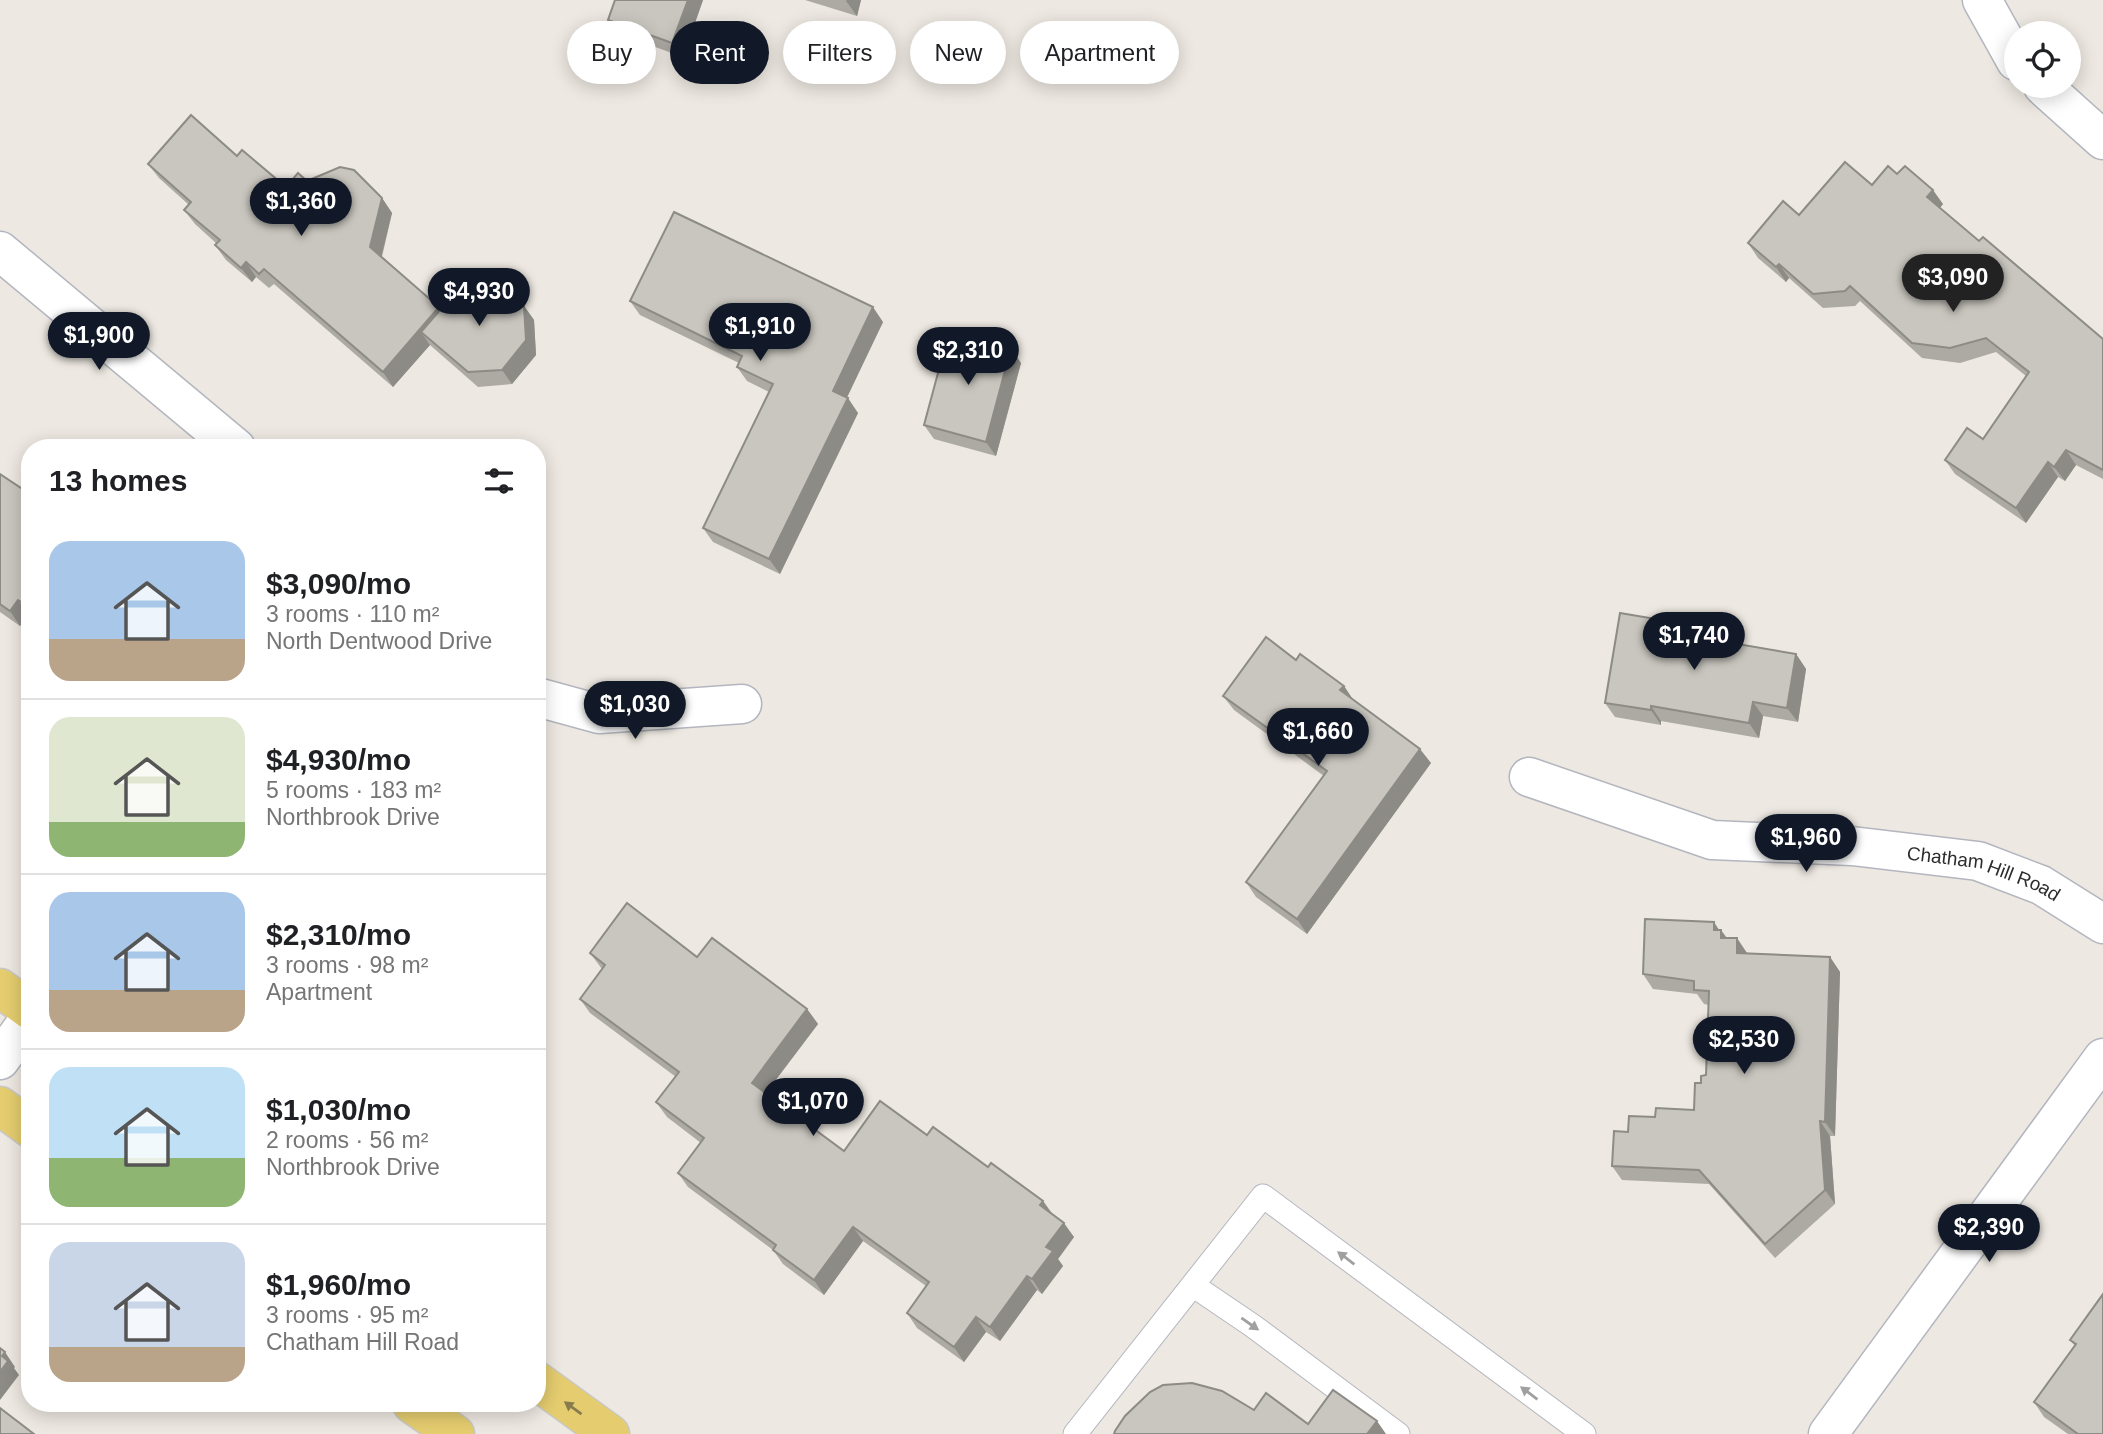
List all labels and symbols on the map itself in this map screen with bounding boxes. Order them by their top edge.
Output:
pin: $1,360 [244,178,358,238]
pin: $3,090 [1896,254,2010,314]
pin: $4,930 [422,268,536,328]
pin: $1,910 [703,304,817,363]
pin: $1,900 [42,312,156,372]
pin: $2,310 [911,328,1025,387]
pin: $1,740 [1637,612,1751,672]
pin: $1,030 [578,682,692,741]
pin: $1,660 [1261,708,1375,768]
pin: $1,960 [1749,814,1863,874]
street label: Chatham Hill Road [1906,842,2064,905]
pin: $2,530 [1687,1016,1801,1076]
pin: $1,070 [756,1078,870,1138]
pin: $2,390 [1932,1204,2046,1264]
one-way arrow [1337,1251,1355,1265]
one-way arrow [1241,1317,1259,1331]
one-way arrow [1520,1387,1538,1401]
one-way arrow [565,1400,583,1415]

